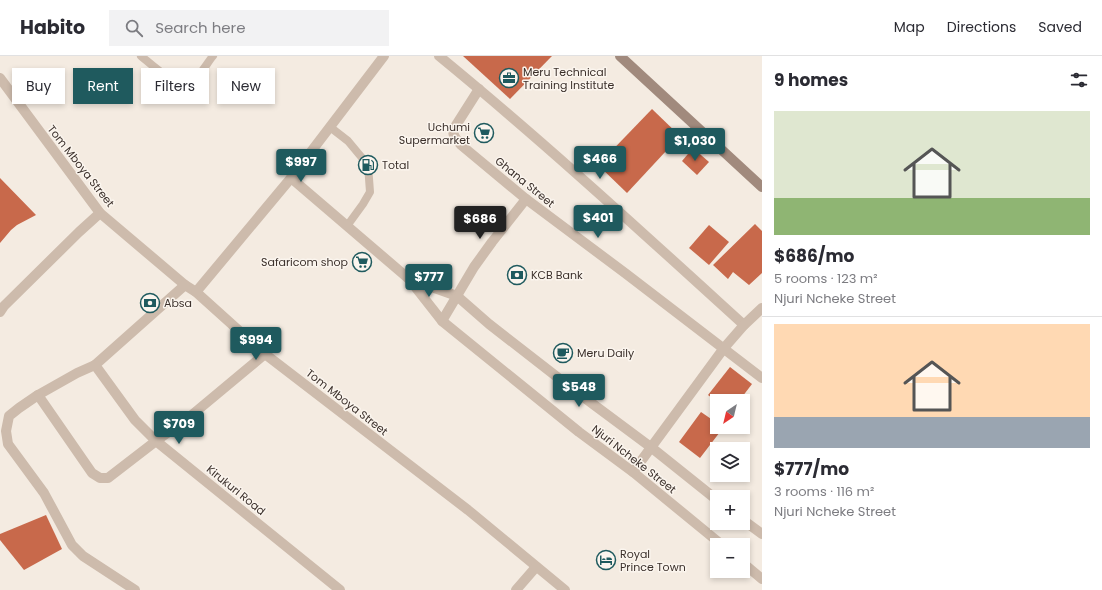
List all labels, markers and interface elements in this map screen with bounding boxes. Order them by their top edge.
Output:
search box [109,10,389,46]
text: Habito [20,14,85,41]
icon: search [123,17,145,39]
text: Search here [155,17,245,38]
text: Map [894,17,925,37]
text: Directions [947,17,1016,37]
text: Saved [1038,17,1082,37]
place label: Meru Technical Training Institute [523,64,615,93]
office icon: Meru Technical Training Institute [498,67,520,89]
chip: Buy [12,68,65,104]
chip: Rent [73,68,133,104]
chip: Filters [141,68,209,104]
chip: New [217,68,275,104]
text: 9 homes [774,68,848,92]
icon: filters [1068,69,1090,91]
place label: Uchumi Supermarket [399,119,470,148]
street label: Tom Mboya Street [44,122,118,210]
supermarket icon: Uchumi Supermarket [473,122,495,144]
pin: $1,030 [662,128,728,162]
text: $1,030 [674,131,716,150]
icon: home [896,137,968,209]
pin: $466 [576,146,624,180]
pin: $997 [277,149,325,183]
text: $466 [583,149,617,168]
text: $997 [285,152,317,171]
street label: Ghana Street [492,153,558,211]
fuel station icon: Total [357,154,379,176]
place label: Total [382,157,409,173]
pin: $401 [574,205,622,239]
pin: $686 [456,206,504,240]
text: $401 [583,208,613,227]
text: $686 [463,209,497,228]
text: $686/mo [774,244,854,268]
supermarket icon: Safaricom shop [351,251,373,273]
place label: Safaricom shop [261,254,348,270]
pin: $777 [405,264,453,298]
bank icon: KCB Bank [506,264,528,286]
text: $777 [414,267,444,286]
place label: KCB Bank [531,267,583,283]
text: 5 rooms · 123 m² [774,269,877,288]
text: Njuri Ncheke Street [774,289,896,308]
bank icon: Absa [139,292,161,314]
place label: Absa [164,295,192,311]
pin: $994 [232,327,280,361]
text: $994 [239,330,273,349]
cafe icon: Meru Daily [552,342,574,364]
place label: Meru Daily [577,345,635,361]
icon: home [896,350,968,422]
street label: Tom Mboya Street [303,365,391,439]
pin: $548 [555,374,603,408]
text: $548 [562,377,596,396]
north arrow [710,394,750,434]
map controls [710,394,750,578]
pin: $709 [155,411,203,445]
text: $709 [163,414,195,433]
street label: Njuri Ncheke Street [588,421,680,497]
button: layers [710,442,750,482]
text: $777/mo [774,457,849,481]
street label: Kirukuri Road [203,461,269,519]
text: 3 rooms · 116 m² [774,482,874,501]
button: + [710,490,750,530]
text: Njuri Ncheke Street [774,502,896,521]
button: − [710,538,750,578]
place label: Royal Prince Town [620,546,686,575]
hotel icon: Royal Prince Town [595,549,617,571]

